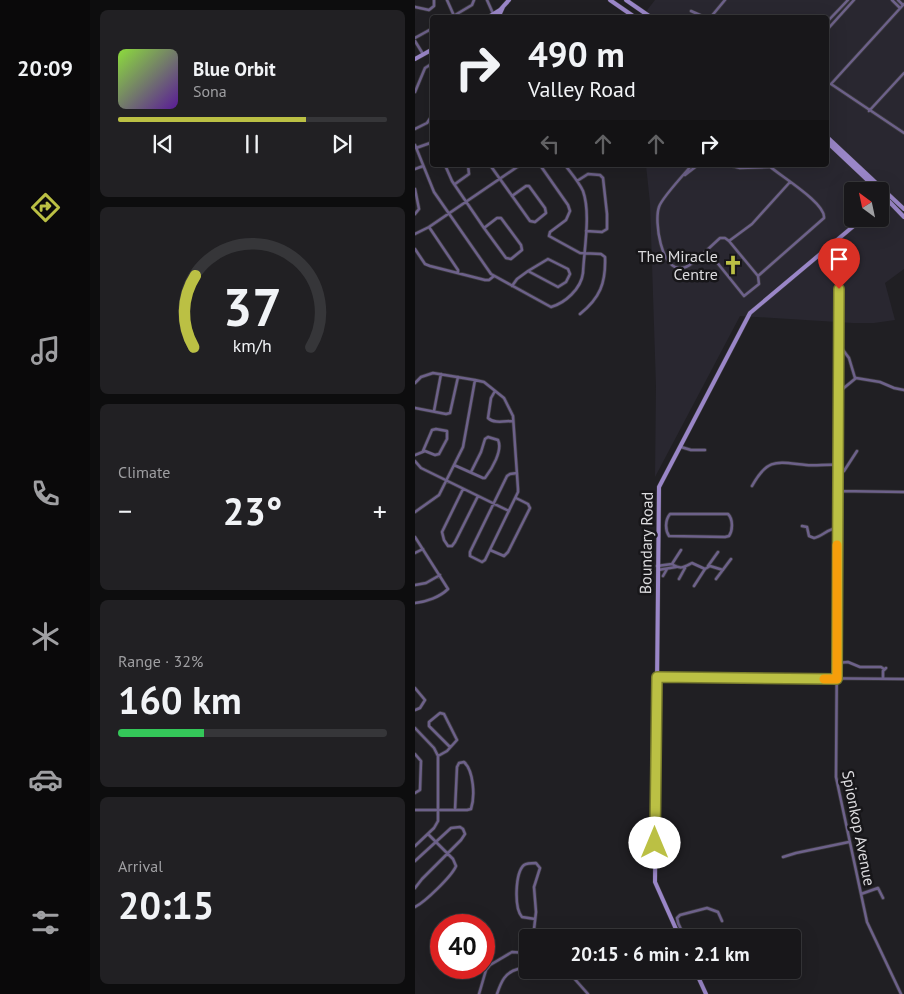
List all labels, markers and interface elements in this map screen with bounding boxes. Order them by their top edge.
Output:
text: 490 m [528,31,625,77]
icon: right [445,35,510,100]
text: 20:09 [17,54,73,82]
text: Blue Orbit [193,57,276,81]
text: Valley Road [528,75,636,103]
text: Sona [193,81,227,101]
icon: previous [149,130,177,158]
icon: pause [238,130,266,158]
icon: next [328,130,356,158]
icon: left [536,130,564,158]
icon: ahead [589,130,617,158]
icon: ahead [642,130,670,158]
icon: right [695,130,723,158]
north arrow [844,182,889,228]
map controls [844,182,889,227]
icon: directions [28,190,63,225]
pin [818,238,860,289]
icon: arrive [825,245,853,273]
place label: The Miracle Centre [638,246,718,284]
church icon: The Miracle Centre [722,254,744,276]
text: 37 [223,273,282,340]
icon: music [28,333,63,368]
text: km/h [233,334,272,357]
text: Climate [118,462,170,482]
icon: phone [28,476,63,511]
text: 23° [223,486,282,535]
text: − [118,492,132,529]
text: + [373,492,387,529]
street label: Boundary Road [635,492,657,594]
icon: climate [28,619,63,654]
text: Range · 32% [118,651,203,671]
text: 160 km [118,675,242,724]
icon: car [28,762,63,797]
street label: Spionkop Avenue [838,769,880,887]
position arrow [628,816,680,868]
text: Arrival [118,856,163,876]
text: 20:15 [118,880,214,929]
icon: filters [28,905,63,940]
speed limit sign: 40 [430,914,495,979]
text: 20:15 · 6 min · 2.1 km [570,942,750,966]

